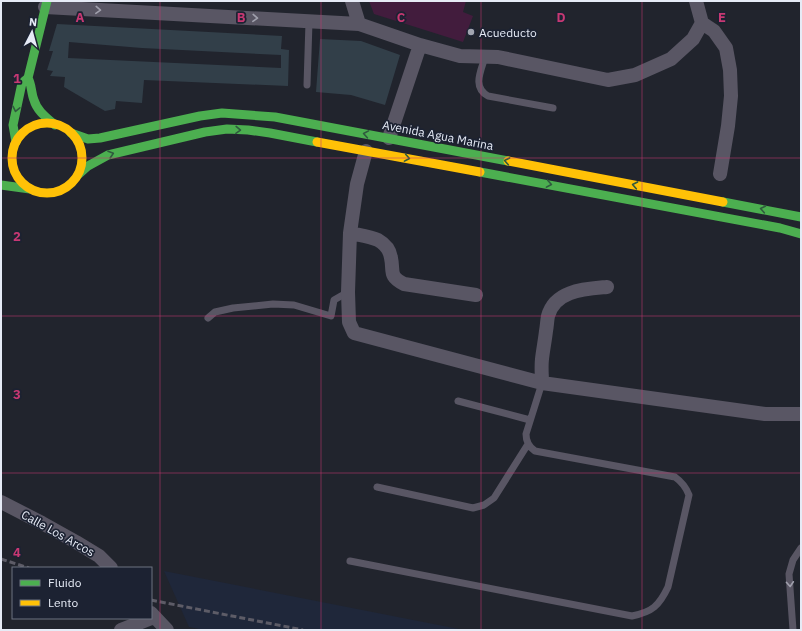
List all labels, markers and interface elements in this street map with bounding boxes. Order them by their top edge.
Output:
one-way arrow [95,5,101,14]
text: A [76,9,85,26]
text: B [237,9,246,26]
text: C [397,9,406,26]
text: D [556,9,566,26]
text: E [718,9,726,26]
north arrow [12,12,52,52]
one-way arrow [252,14,258,23]
text: N [28,15,38,29]
place label: Acueducto [479,25,537,40]
marker: Acueducto [466,27,476,37]
text: 1 [13,70,21,87]
one-way arrow [13,105,21,112]
street label: Avenida Agua Marina [381,117,495,153]
one-way arrow [235,126,241,134]
one-way arrow [363,130,369,138]
one-way arrow [107,151,114,159]
one-way arrow [404,153,410,162]
one-way arrow [504,157,511,165]
one-way arrow [546,180,552,188]
one-way arrow [632,182,638,190]
one-way arrow [760,205,766,214]
text: 2 [13,228,21,245]
text: 3 [13,386,21,403]
street label: Calle Los Arcos [19,507,97,559]
text: 4 [13,544,21,561]
legend [12,567,152,619]
text: Fluido [48,575,82,590]
one-way arrow [785,581,794,587]
text: Lento [48,595,78,610]

